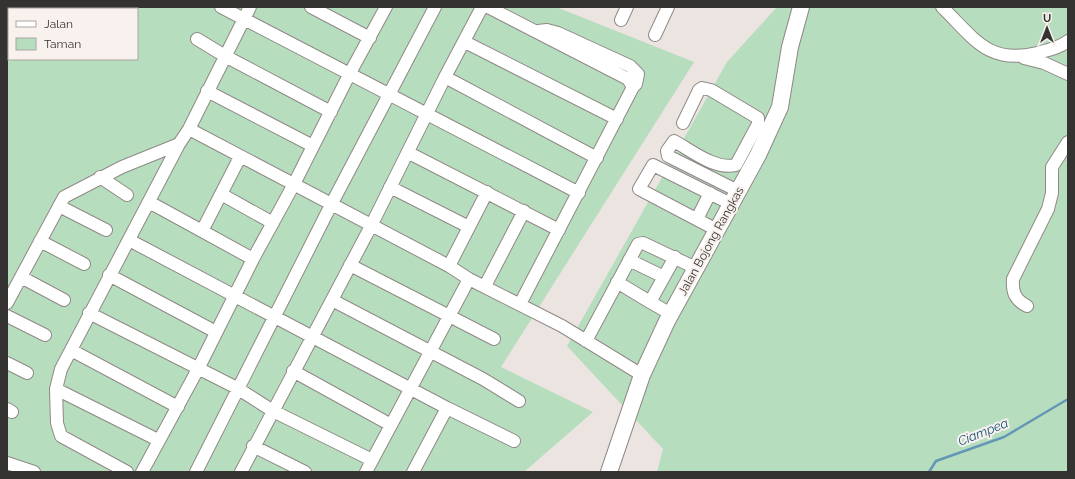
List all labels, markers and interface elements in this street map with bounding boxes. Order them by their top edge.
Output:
legend [8,8,138,60]
north arrow [1027,8,1067,48]
text: U [1043,12,1051,25]
text: Jalan [44,17,73,31]
text: Taman [44,37,81,51]
street label: Jalan Bojong Rangkas [675,184,747,298]
water label: Ciampea [956,415,1011,449]

